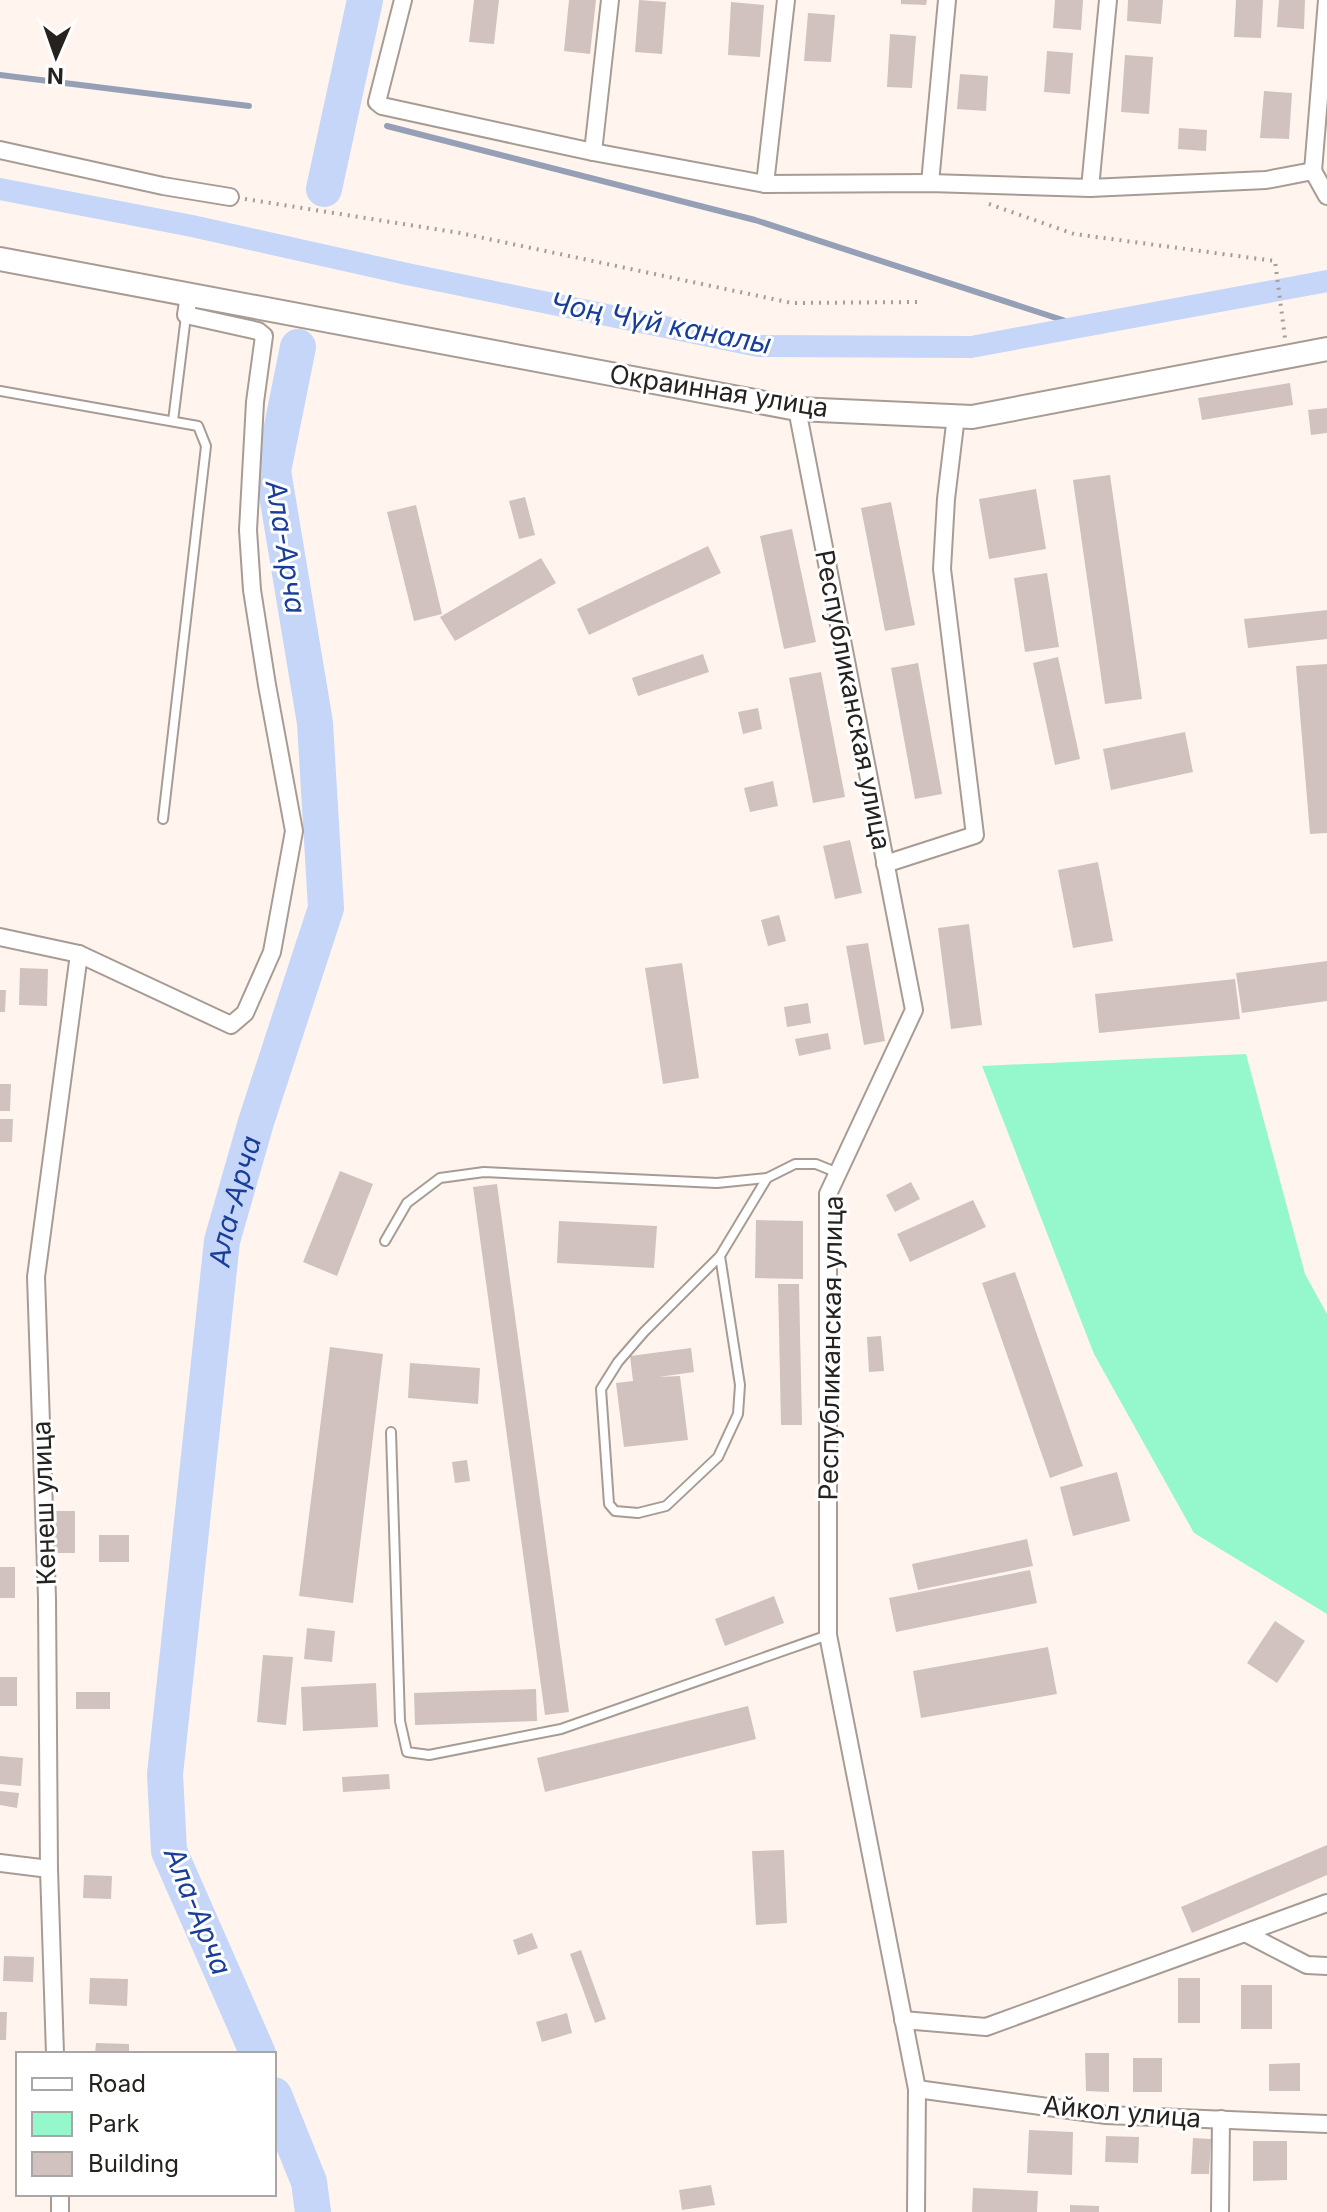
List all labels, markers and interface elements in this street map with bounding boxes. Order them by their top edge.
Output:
north arrow [16,16,96,96]
text: N [46,63,64,89]
water label: Чоң Чүй каналы [548,285,774,361]
street label: Окраинная улица [607,358,831,423]
water label: Ала-Арча [259,477,313,616]
street label: Республиканская улица [809,547,898,853]
water label: Ала-Арча [202,1132,268,1270]
street label: Республиканская улица [812,1195,849,1501]
street label: Кенеш улица [25,1420,62,1586]
water label: Ала-Арча [157,1841,239,1980]
legend [16,2052,276,2196]
text: Road [88,2069,146,2098]
street label: Айкол улица [1042,2089,1202,2134]
text: Park [88,2109,139,2138]
text: Building [88,2149,179,2178]

